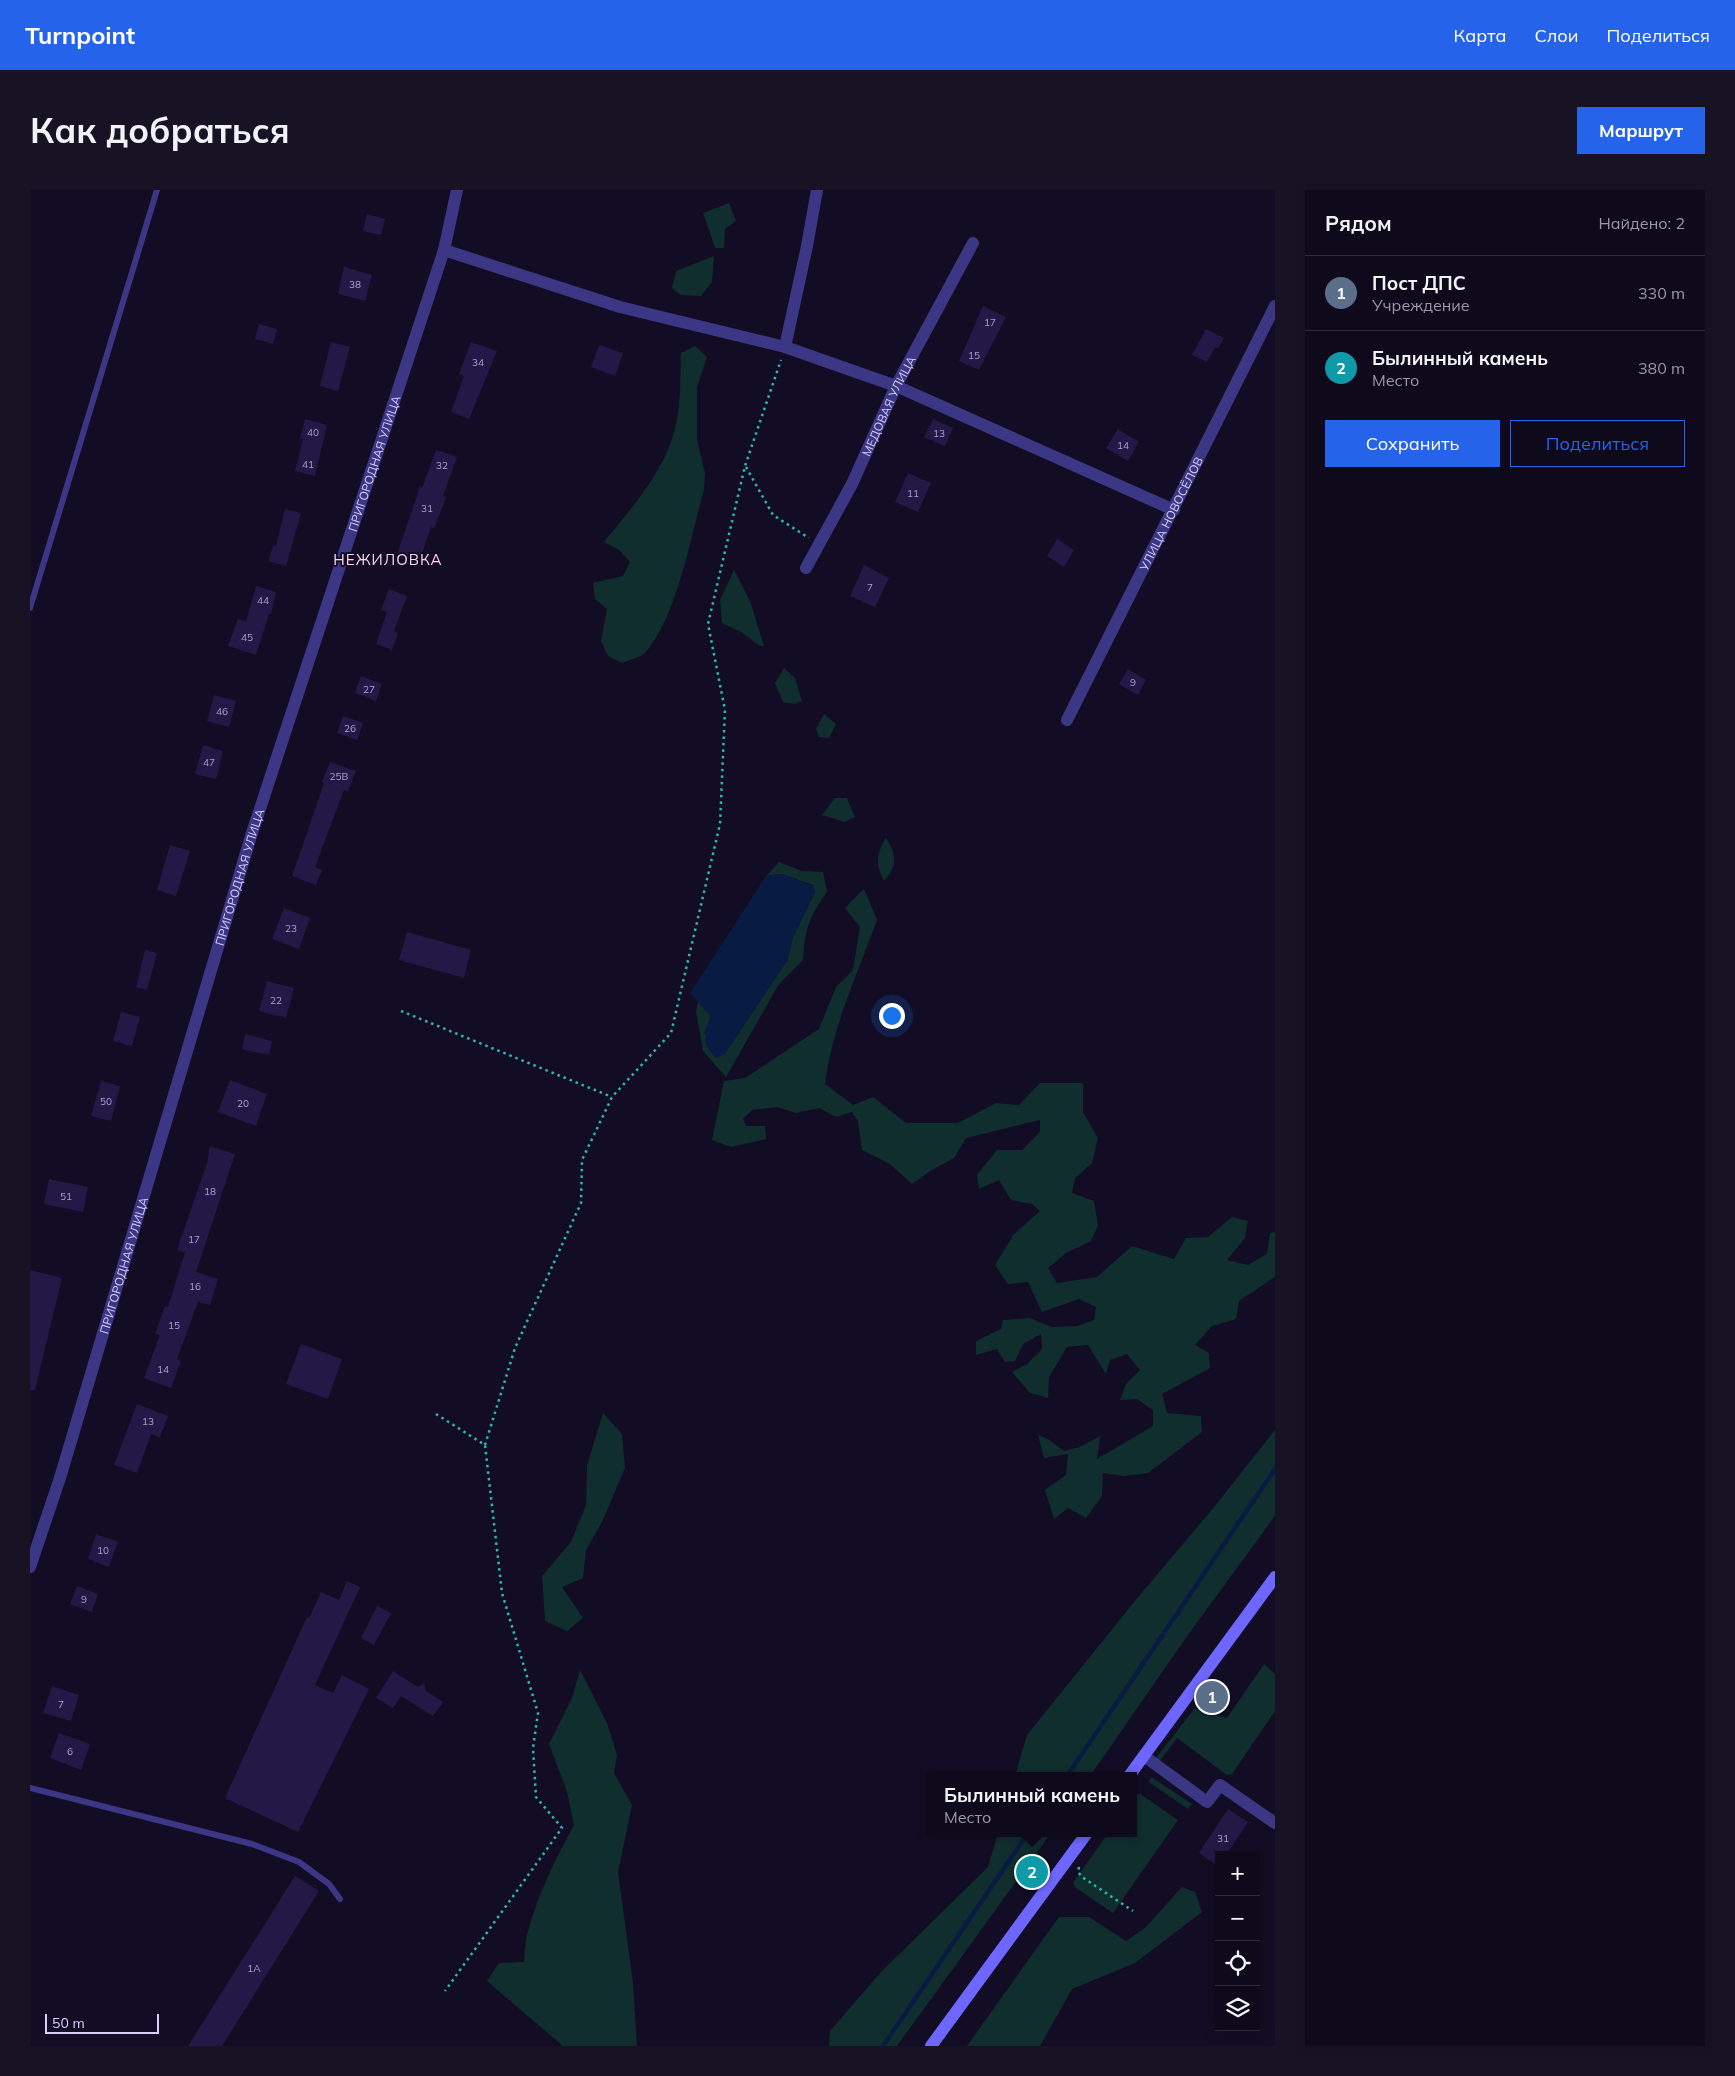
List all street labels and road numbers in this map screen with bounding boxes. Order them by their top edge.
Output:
street label: МЕДОВАЯ УЛИЦА [858,353,919,458]
street label: ПРИГОРОДНАЯ УЛИЦА [344,393,403,533]
street label: УЛИЦА НОВОСЁЛОВ [1135,454,1206,574]
street label: ПРИГОРОДНАЯ УЛИЦА [211,807,267,947]
street label: ПРИГОРОДНАЯ УЛИЦА [96,1195,151,1335]

